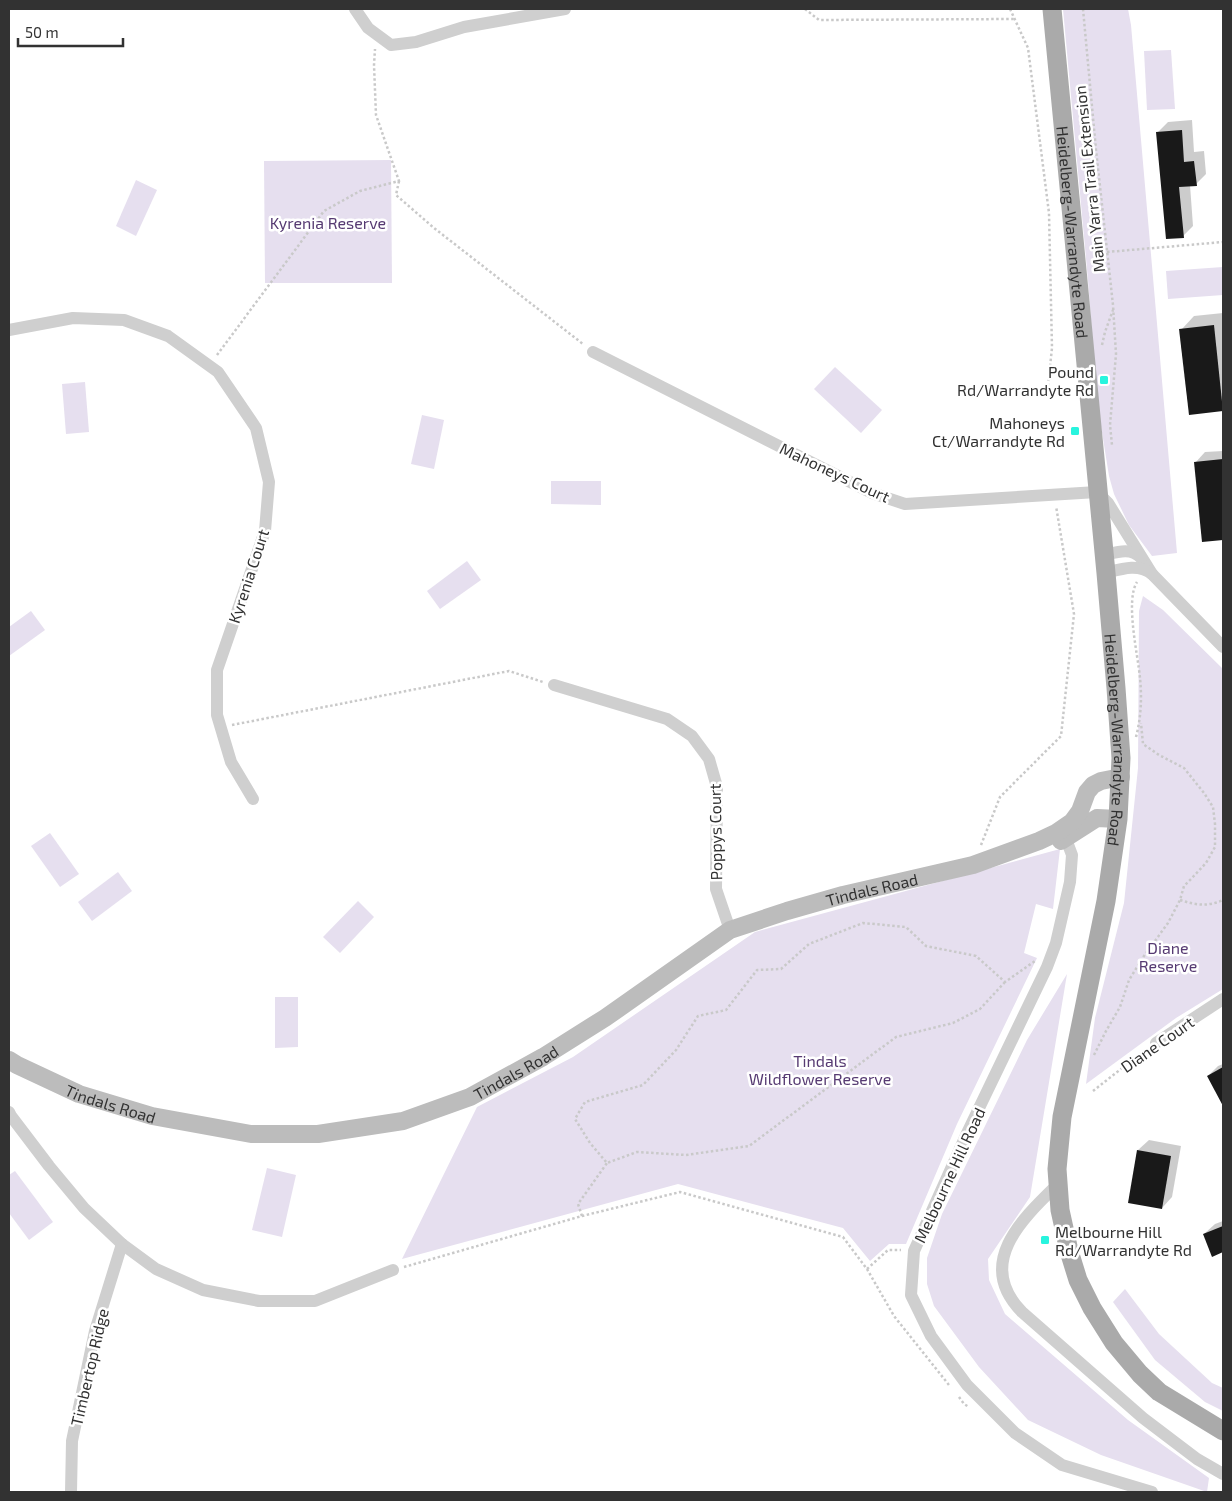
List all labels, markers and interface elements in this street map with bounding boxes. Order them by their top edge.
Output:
scale bar [18,15,122,47]
text: 50 m [25,23,59,41]
street label: Main Yarra Trail Extension [1070,85,1108,273]
street label: Heidelberg-Warrandyte Road [1054,125,1093,339]
park label: Kyrenia Reserve [270,213,386,232]
place label: Pound Rd/Warrandyte Rd [957,362,1094,399]
marker: Pound Rd/Warrandyte Rd [1098,374,1110,386]
place label: Mahoneys Ct/Warrandyte Rd [932,413,1065,450]
marker: Mahoneys Ct/Warrandyte Rd [1069,425,1081,437]
street label: Mahoneys Court [777,438,893,506]
street label: Kyrenia Court [224,527,272,625]
street label: Heidelberg-Warrandyte Road [1102,633,1131,848]
street label: Poppys Court [705,783,725,881]
street label: Tindals Road [824,869,920,909]
park label: Diane Reserve [1139,938,1197,975]
street label: Diane Court [1117,1012,1197,1076]
street label: Tindals Road [470,1041,561,1103]
park label: Tindals Wildflower Reserve [749,1051,891,1088]
street label: Tindals Road [62,1080,158,1126]
street label: Melbourne Hill Road [909,1104,989,1246]
place label: Melbourne Hill Rd/Warrandyte Rd [1055,1222,1192,1259]
marker: Melbourne Hill Rd/Warrandyte Rd [1039,1234,1051,1246]
street label: Timbertop Ridge [66,1306,112,1428]

